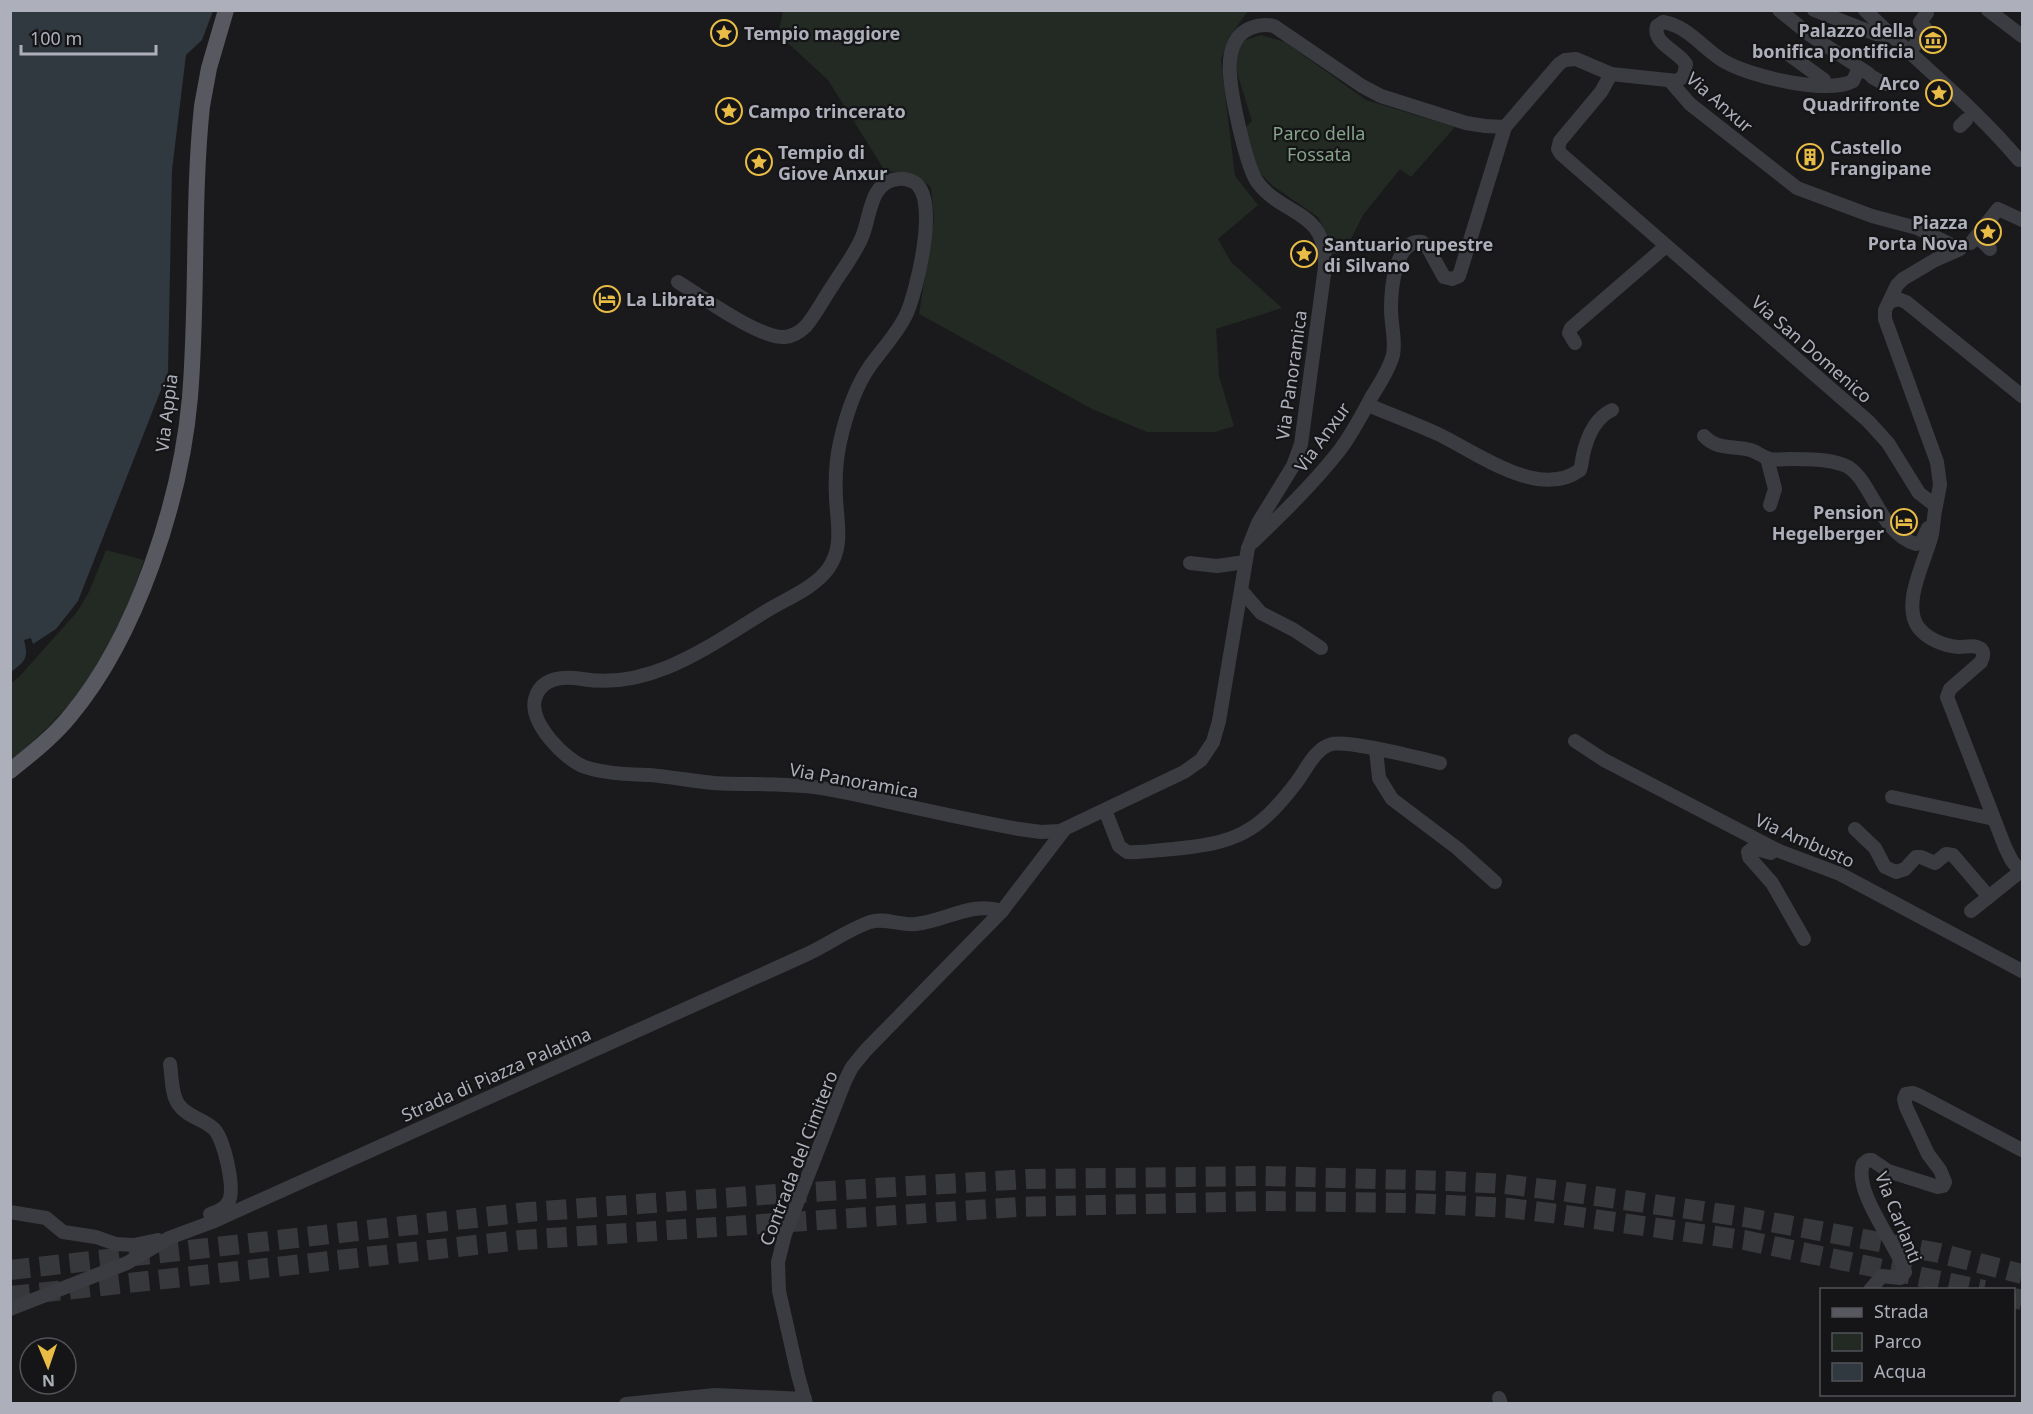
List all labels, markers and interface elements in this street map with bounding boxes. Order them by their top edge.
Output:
scale bar [21,18,156,56]
place icon: Tempio maggiore [709,18,739,48]
place label: Palazzo della bonifica pontificia [1752,18,1914,63]
place label: Tempio maggiore [744,21,900,45]
museum icon: Palazzo della bonifica pontificia [1918,25,1948,55]
text: 100 m [30,26,82,50]
street label: Via Anxur [1682,66,1759,138]
place label: Arco Quadrifronte [1802,71,1920,116]
place icon: Arco Quadrifronte [1924,78,1954,108]
place icon: Campo trincerato [714,96,744,126]
place label: Campo trincerato [748,99,906,123]
park label: Parco della Fossata [1273,121,1365,166]
place label: Castello Frangipane [1830,135,1931,180]
place label: Tempio di Giove Anxur [778,140,887,185]
building icon: Castello Frangipane [1795,142,1825,172]
place icon: Tempio di Giove Anxur [744,147,774,177]
place label: Piazza Porta Nova [1868,210,1968,255]
place icon: Piazza Porta Nova [1973,217,2003,247]
place label: Santuario rupestre di Silvano [1324,232,1493,277]
place icon: Santuario rupestre di Silvano [1289,239,1319,269]
hotel icon: La Librata [592,284,622,314]
place label: La Librata [626,287,715,311]
street label: Via San Domenico [1747,290,1877,408]
street label: Via Panoramica [1270,309,1312,441]
street label: Via Appia [149,373,183,453]
street label: Via Anxur [1289,397,1356,477]
place label: Pension Hegelberger [1772,500,1884,545]
hotel icon: Pension Hegelberger [1889,507,1919,537]
street label: Via Panoramica [788,757,920,803]
street label: Via Ambusto [1751,807,1859,873]
street label: Strada di Piazza Palatina [397,1021,595,1127]
street label: Contrada del Cimitero [754,1067,842,1249]
street label: Via Carlanti [1870,1168,1928,1266]
legend [1820,1288,2015,1396]
text: Strada [1874,1299,1929,1323]
text: Parco [1874,1329,1922,1353]
north arrow [18,1336,78,1396]
text: Acqua [1874,1359,1926,1383]
text: N [42,1370,55,1392]

